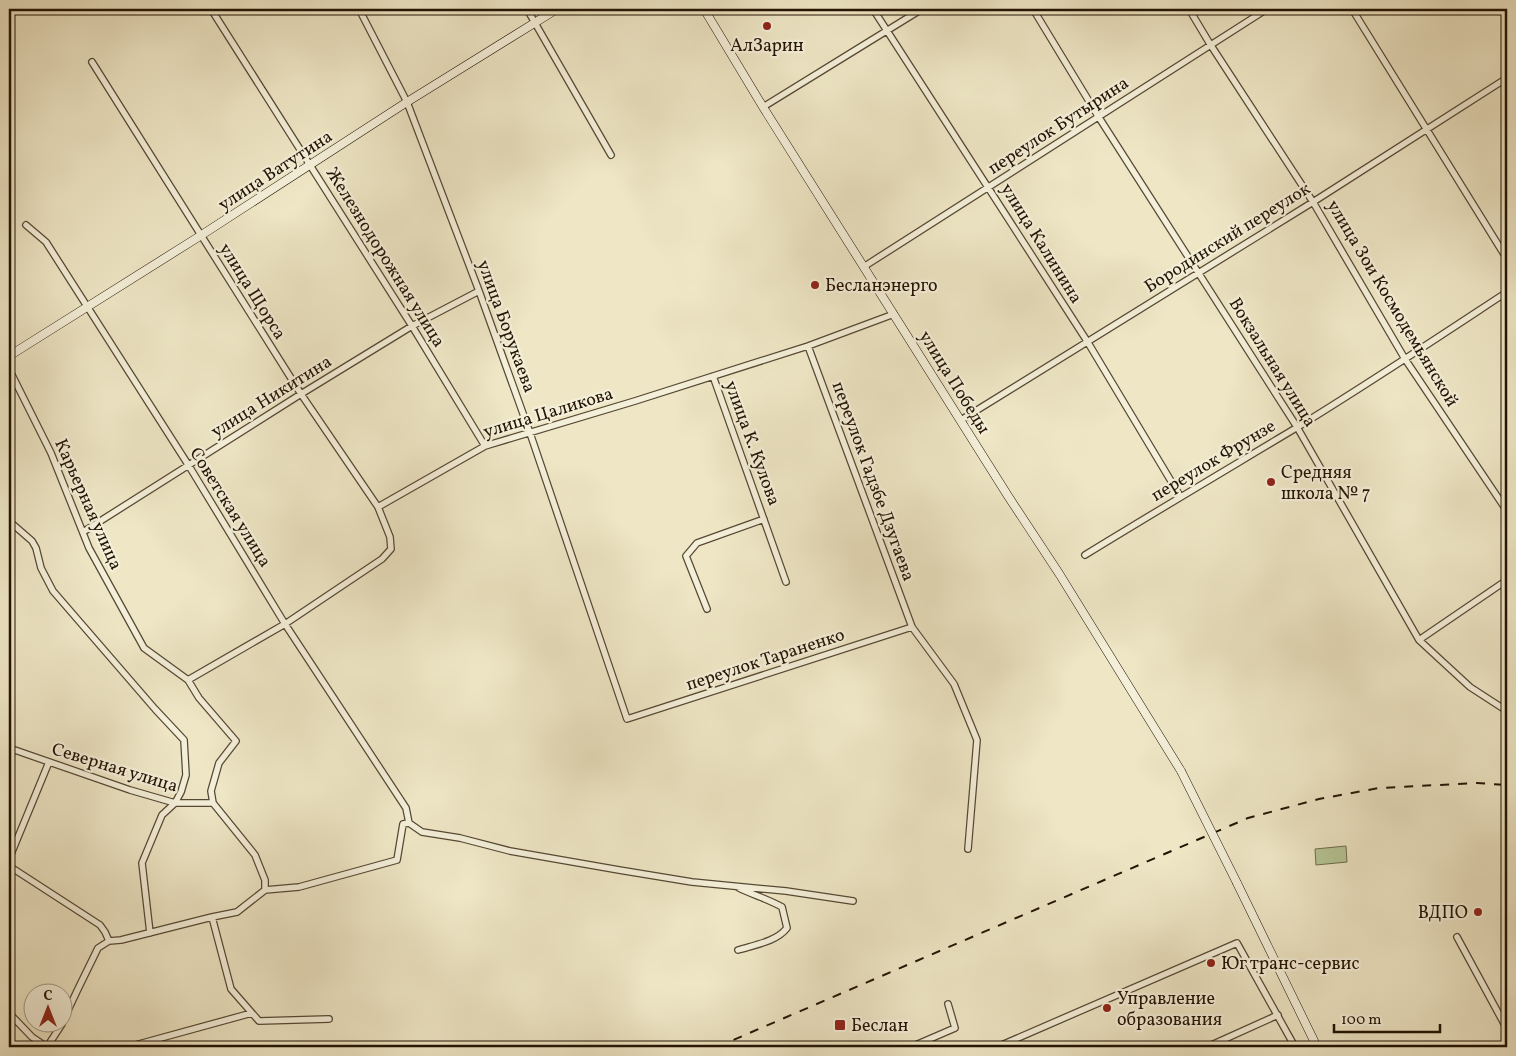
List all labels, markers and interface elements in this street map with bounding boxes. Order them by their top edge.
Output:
marker: АлЗарин [761,20,773,32]
place label: АлЗарин [730,34,804,59]
street label: переулок Бутырина [984,71,1134,181]
street label: улица Ватутина [214,125,338,218]
street label: Железнодорожная улица [319,163,450,353]
street label: Бородинский переулок [1140,177,1316,300]
street label: улица Калинина [994,179,1088,309]
street label: улица Зои Космодемьянской [1320,196,1464,412]
street label: улица Щорса [212,239,291,345]
street label: улица Борукаева [470,257,541,396]
place label: Бесланэнерго [825,274,938,299]
marker: Бесланэнерго [809,279,821,291]
street label: Вокзальная улица [1222,293,1322,432]
street label: улица Победы [912,326,996,440]
street label: улица Никитина [206,350,337,445]
street label: улица К. Кулова [717,377,786,510]
street label: переулок Гадзбе Дзугаева [825,378,920,585]
street label: улица Цаликова [480,382,617,445]
street label: переулок Фрунзе [1147,414,1281,508]
street label: Карьерная улица [48,435,128,574]
street label: Советская улица [183,443,277,573]
place label: Средняя школа № 7 [1281,461,1371,507]
marker: Средняя школа № 7 [1265,476,1277,488]
street label: переулок Тараненко [683,623,848,698]
street label: Северная улица [48,737,181,800]
place label: ВДПО [1418,901,1468,926]
marker: ВДПО [1472,906,1484,918]
place label: Юг транс-сервис [1221,952,1360,977]
marker: Юг транс-сервис [1205,957,1217,969]
north arrow [22,984,72,1034]
text: С [43,987,53,1006]
place label: Управление образования [1117,987,1222,1033]
scale bar [1334,1001,1440,1033]
marker: Управление образования [1101,1002,1113,1014]
text: 100 m [1341,1010,1381,1031]
place label: Беслан [851,1014,908,1039]
marker: Беслан [833,1018,847,1032]

